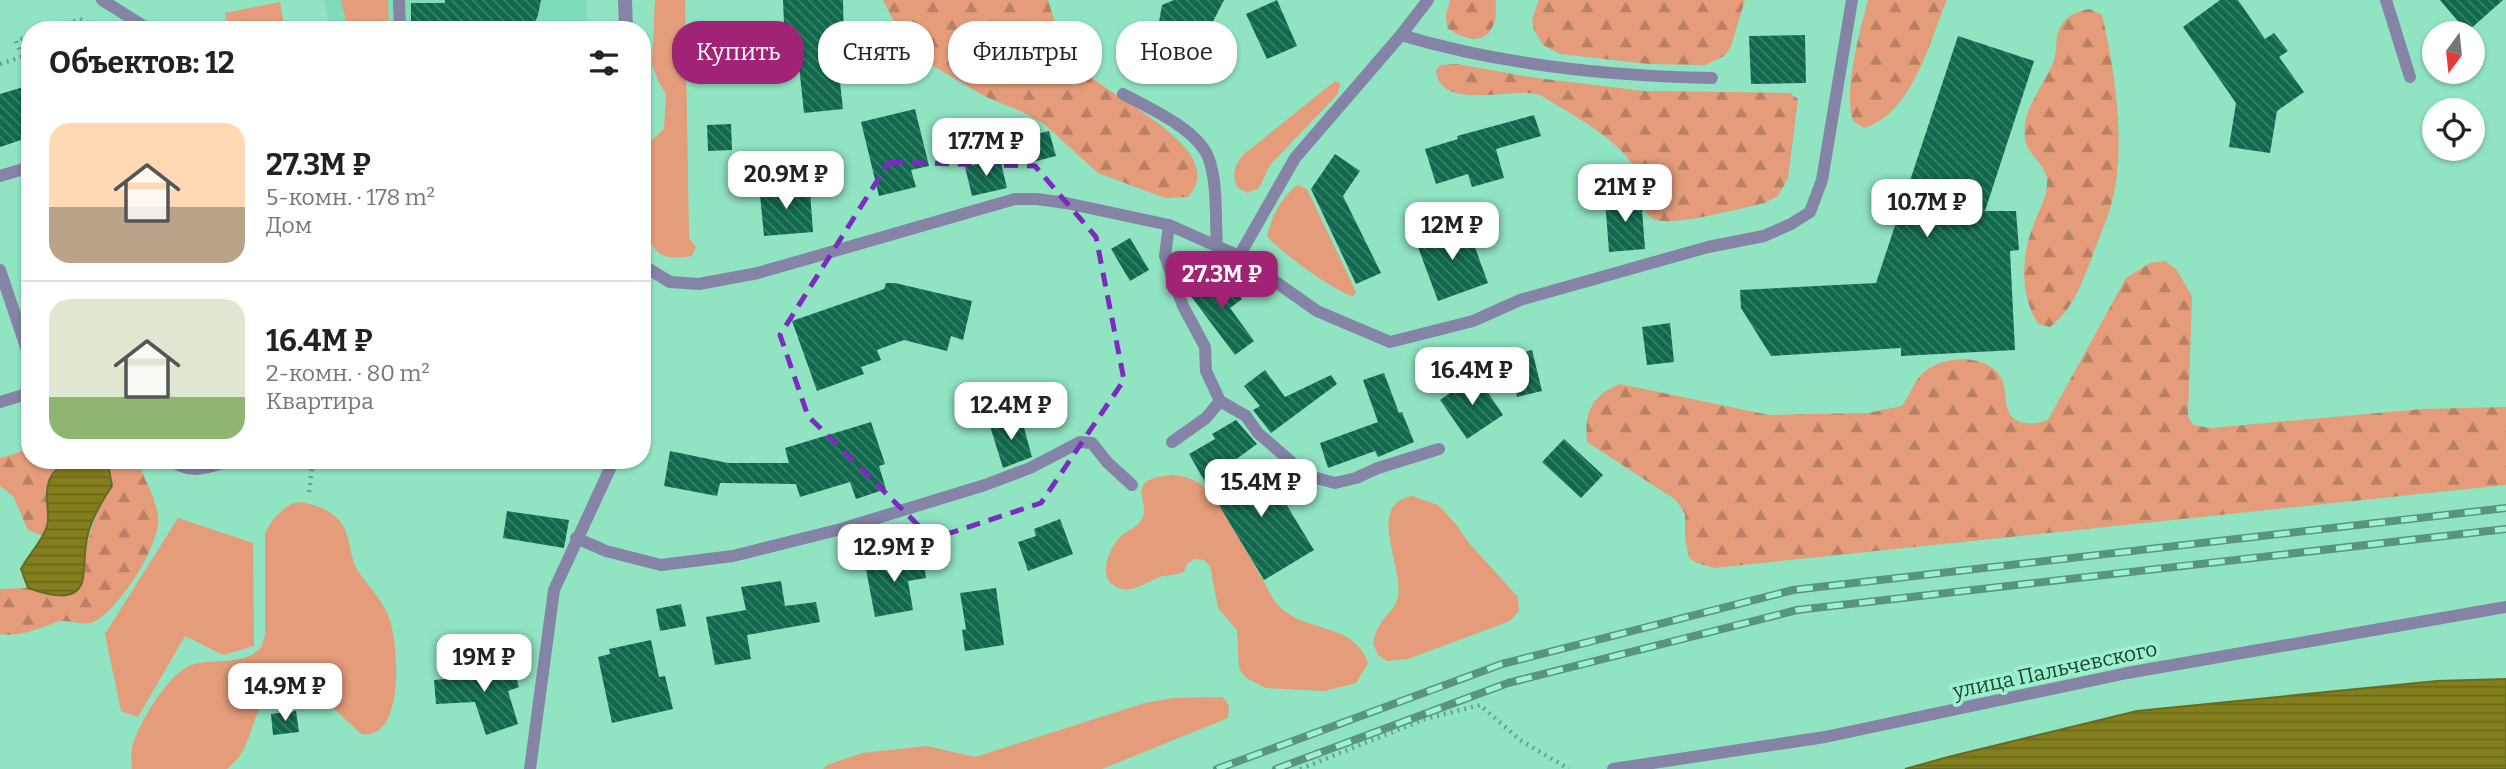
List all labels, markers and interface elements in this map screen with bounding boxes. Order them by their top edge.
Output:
chip: Купить [672,21,804,84]
chip: Снять [818,21,934,84]
chip: Фильтры [948,21,1102,84]
chip: Новое [1116,21,1237,84]
north arrow [2422,21,2485,84]
map controls [2422,21,2485,161]
icon: filters [585,44,623,82]
text: Объектов: 12 [49,45,235,81]
button: locate [2422,98,2485,161]
pin: 17.7M ₽ [921,118,1051,178]
text: 17.7M ₽ [948,127,1024,155]
text: 27.3M ₽ [266,147,371,183]
icon: home [105,151,189,235]
pin: 20.9M ₽ [721,152,851,211]
text: 20.9M ₽ [744,160,828,188]
pin: 21M ₽ [1576,164,1674,224]
text: 21M ₽ [1594,173,1656,201]
pin: 10.7M ₽ [1862,180,1992,239]
text: 5-комн. · 178 m² [266,183,435,211]
text: 10.7M ₽ [1887,188,1967,216]
pin: 12M ₽ [1403,202,1501,262]
text: Дом [266,211,312,239]
text: 12M ₽ [1421,211,1483,239]
pin: 27.3M ₽ [1157,252,1287,311]
text: 27.3M ₽ [1182,260,1262,288]
text: 16.4M ₽ [266,323,373,359]
icon: home [105,327,189,411]
pin: 16.4M ₽ [1407,348,1537,407]
text: 16.4M ₽ [1431,356,1513,384]
text: 2-комн. · 80 m² [266,359,430,387]
pin: 12.4M ₽ [946,382,1076,442]
text: Квартира [266,387,374,415]
text: 12.4M ₽ [970,391,1052,419]
pin: 15.4M ₽ [1196,460,1326,519]
text: 15.4M ₽ [1221,468,1301,496]
pin: 12.9M ₽ [829,524,959,584]
text: 12.9M ₽ [854,533,934,561]
pin: 19M ₽ [435,634,533,694]
street label: улица Пальчевского [1950,636,2159,705]
text: 19M ₽ [453,643,515,671]
pin: 14.9M ₽ [220,664,350,723]
text: 14.9M ₽ [244,672,326,700]

